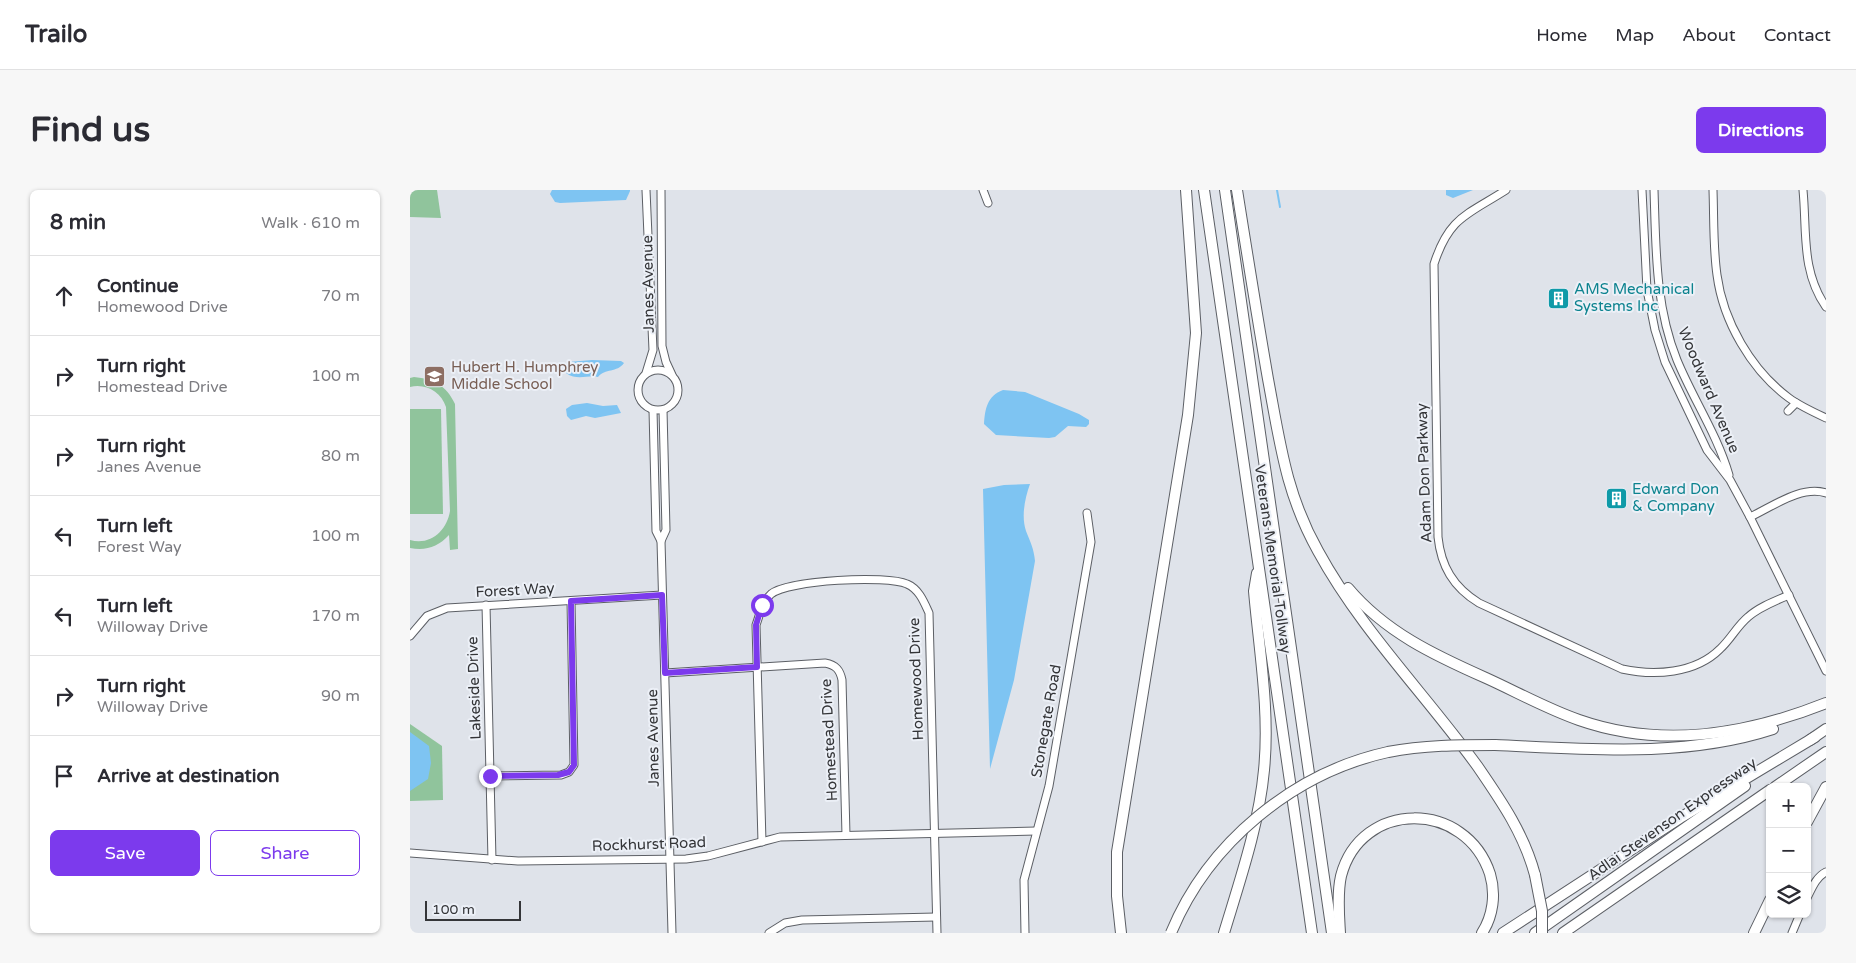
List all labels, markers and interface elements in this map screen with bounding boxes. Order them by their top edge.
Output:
text: Trailo [25,20,87,49]
text: Home [1536,24,1587,46]
text: Map [1615,24,1654,46]
text: About [1682,24,1736,46]
text: Contact [1764,24,1831,46]
button: Directions [1696,107,1826,153]
text: Find us [30,109,150,151]
text: 8 min [50,210,106,235]
text: Walk · 610 m [261,213,360,233]
street label: Janes Avenue [638,235,658,333]
text: Continue [97,275,179,297]
place label: AMS Mechanical Systems Inc [1574,280,1694,315]
icon: ahead [50,282,78,310]
text: 70 m [321,286,360,306]
building icon: AMS Mechanical Systems Inc [1546,286,1570,310]
text: Homewood Drive [97,297,228,317]
street label: Woodward Avenue [1674,324,1744,456]
text: Turn right [97,355,185,377]
place label: Hubert H. Humphrey Middle School [451,358,598,393]
icon: right [50,362,78,390]
school or university icon: Hubert H. Humphrey Middle School [423,364,447,388]
text: 100 m [311,366,360,386]
text: Homestead Drive [97,377,228,397]
street label: Adam Don Parkway [1413,403,1435,543]
text: Turn right [97,435,185,457]
icon: right [50,442,78,470]
text: 80 m [321,446,360,466]
text: Janes Avenue [97,457,201,477]
street label: Veterans Memorial Tollway [1251,463,1295,655]
place label: Edward Don & Company [1632,480,1719,515]
building icon: Edward Don & Company [1604,486,1628,510]
text: Turn left [97,515,173,537]
icon: left [50,522,78,550]
text: 100 m [311,526,360,546]
text: Forest Way [97,537,182,557]
street label: Forest Way [475,579,555,601]
route start [751,594,774,617]
text: Turn left [97,595,173,617]
icon: left [50,602,78,630]
text: 170 m [311,606,360,626]
text: Willoway Drive [97,617,208,637]
street label: Homewood Drive [905,617,927,741]
street label: Lakeside Drive [463,636,485,740]
street label: Stonegate Road [1027,663,1065,779]
text: Turn right [97,675,185,697]
street label: Homestead Drive [817,678,841,802]
icon: right [50,682,78,710]
text: 90 m [321,686,360,706]
street label: Janes Avenue [643,689,663,787]
text: Willoway Drive [97,697,208,717]
street label: Adlai Stevenson Expressway [1584,754,1760,884]
icon: arrive [50,762,78,790]
text: Arrive at destination [97,765,280,787]
route end [479,765,502,788]
map controls [1766,783,1811,918]
button: + [1766,783,1811,828]
button: − [1766,828,1811,873]
button: Save [50,830,200,876]
button: Share [210,830,360,876]
street label: Rockhurst Road [592,833,706,855]
button: layers [1766,873,1811,918]
scale bar [425,898,521,921]
text: 100 m [432,901,475,918]

